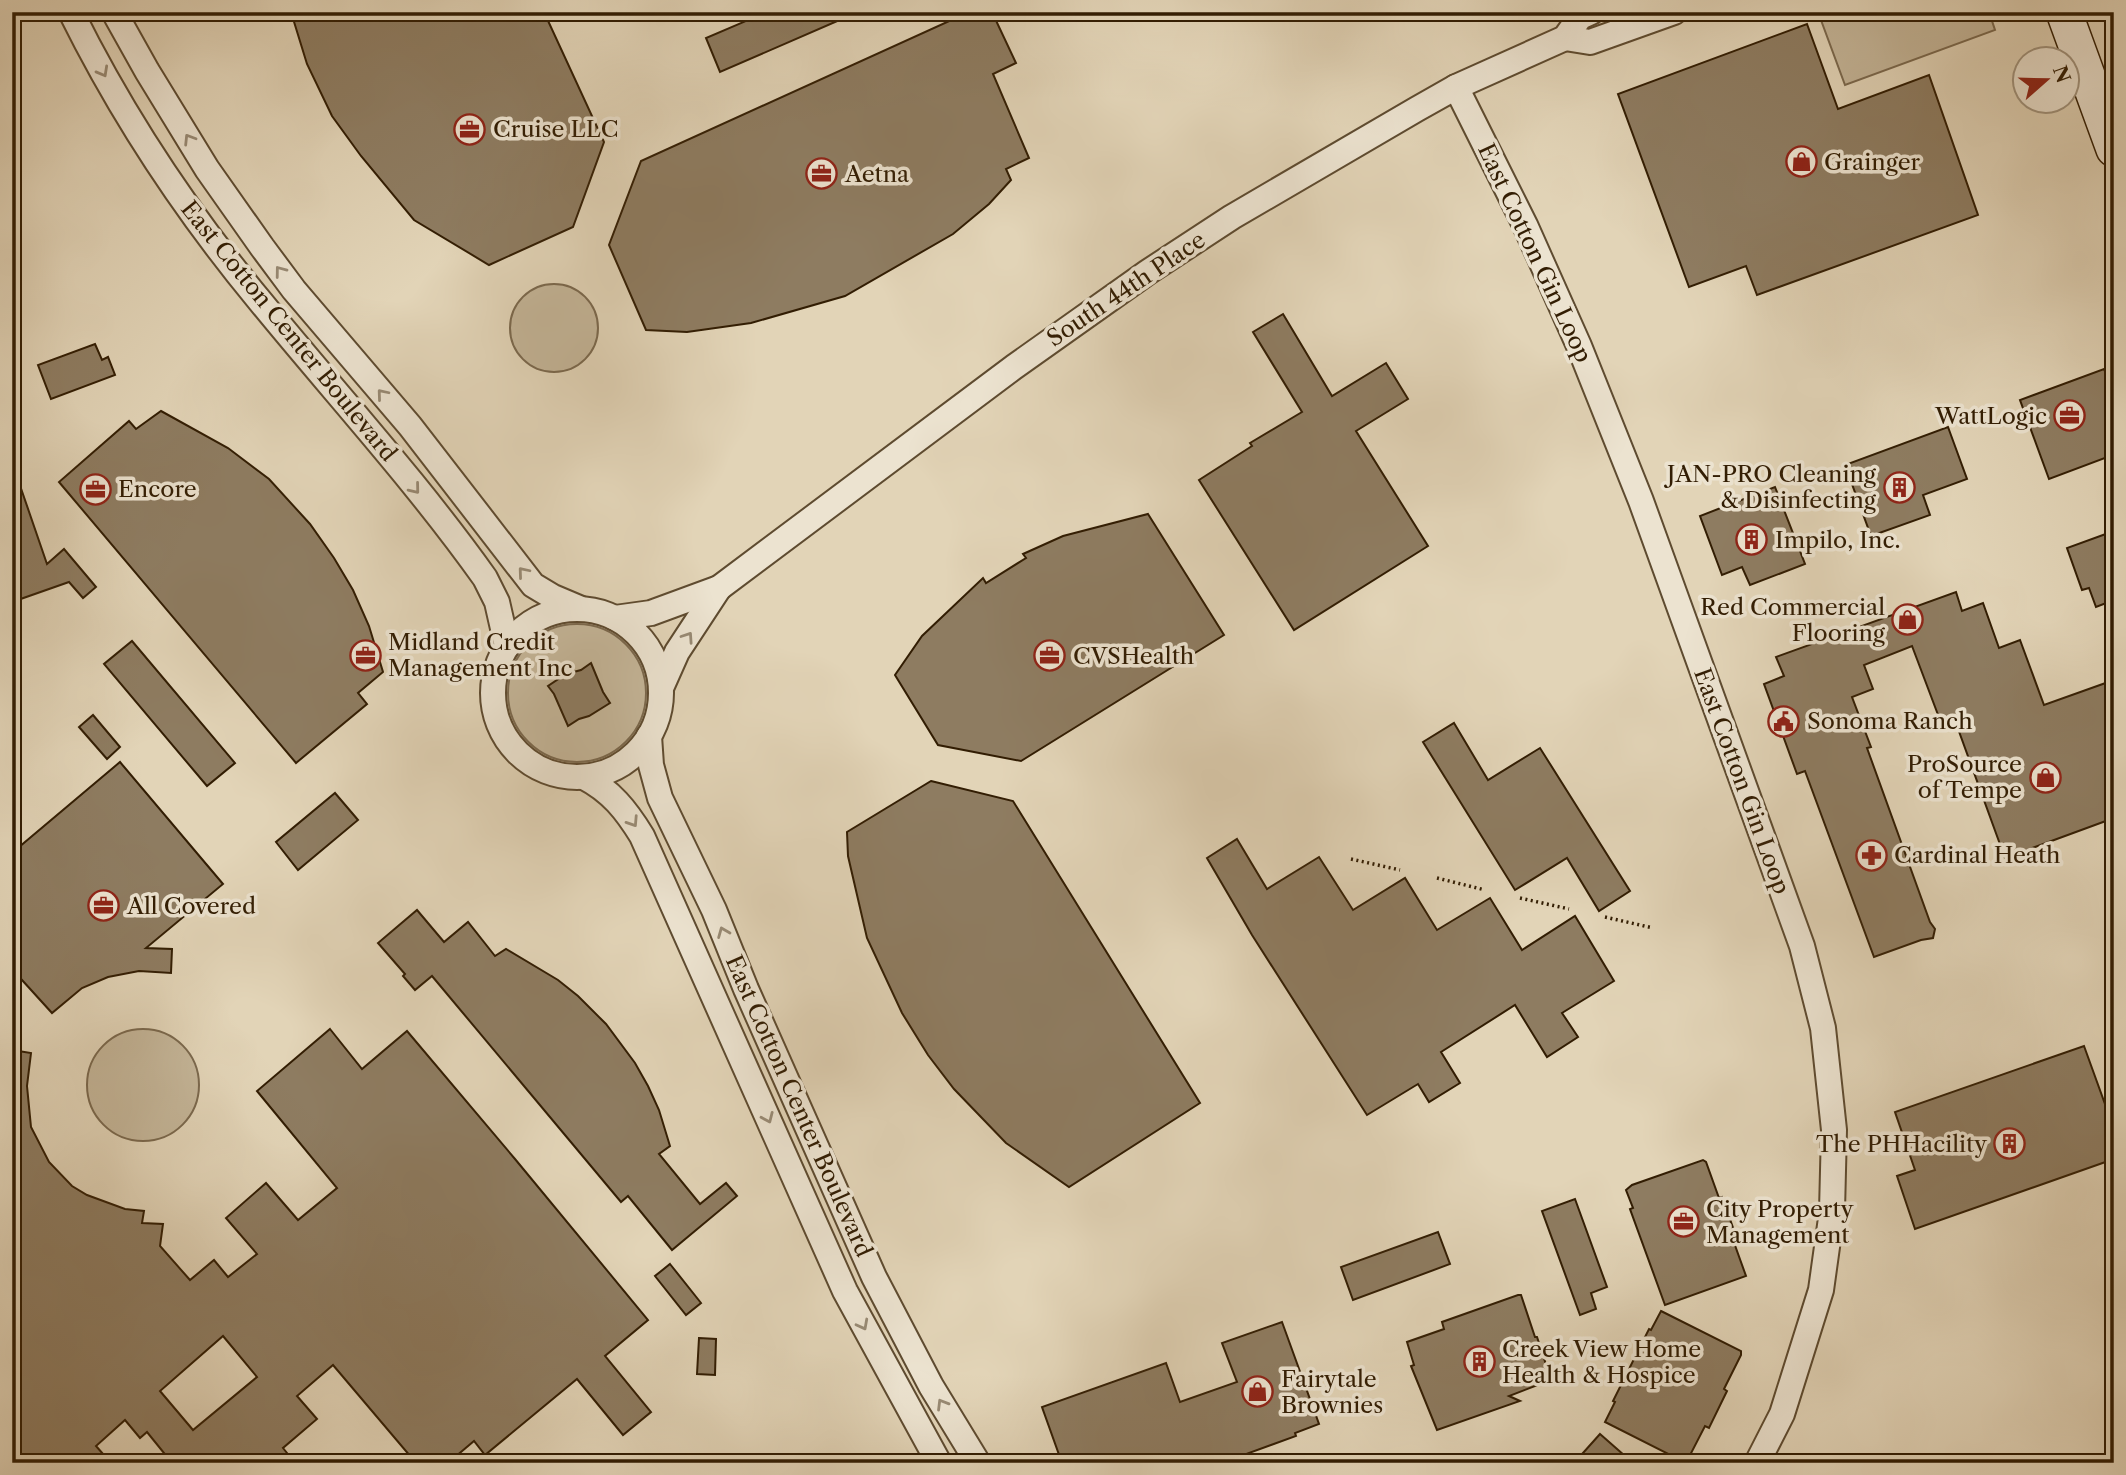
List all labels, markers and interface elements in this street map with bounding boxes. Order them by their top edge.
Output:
north arrow [2010,46,2080,116]
text: N [2048,63,2075,86]
one-way arrow [95,65,108,77]
office icon: Cruise LLC [453,112,487,146]
place label: Cruise LLC [493,115,618,143]
one-way arrow [184,134,197,147]
street label: East Cotton Gin Loop [1472,139,1598,367]
shop icon: Grainger [1784,145,1818,179]
place label: Grainger [1824,148,1921,176]
office icon: Aetna [805,157,839,191]
place label: Aetna [844,160,910,188]
street label: East Cotton Center Boulevard [175,195,403,467]
street label: South 44th Place [1041,226,1211,352]
one-way arrow [276,266,288,278]
one-way arrow [378,389,390,402]
office icon: WattLogic [2053,399,2087,433]
place label: WattLogic [1934,402,2047,430]
place label: JAN-PRO Cleaning & Disinfecting [1664,460,1877,514]
building icon: JAN-PRO Cleaning & Disinfecting [1882,470,1916,504]
office icon: Encore [78,472,112,506]
place label: Encore [118,475,197,503]
one-way arrow [407,481,420,493]
building icon: Impilo, Inc. [1735,523,1769,557]
place label: Impilo, Inc. [1775,526,1901,554]
one-way arrow [519,568,531,581]
place label: Red Commercial Flooring [1700,593,1886,647]
shop icon: Red Commercial Flooring [1891,603,1925,637]
place label: Midland Credit Management Inc [388,628,573,682]
one-way arrow [680,632,692,645]
office icon: Midland Credit Management Inc [348,638,382,672]
office icon: CVSHealth [1033,639,1067,673]
place label: CVSHealth [1073,642,1194,670]
street label: East Cotton Gin Loop [1688,664,1796,898]
public building icon: Sonoma Ranch [1767,704,1801,738]
place label: Sonoma Ranch [1807,707,1973,735]
place label: ProSource of Tempe [1907,750,2022,804]
shop icon: ProSource of Tempe [2028,760,2062,794]
one-way arrow [624,814,637,827]
pharmacy icon: Cardinal Heath [1854,838,1888,872]
place label: Cardinal Heath [1894,841,2060,869]
office icon: All Covered [87,889,121,923]
place label: All Covered [126,892,256,920]
one-way arrow [717,927,731,939]
street label: East Cotton Center Boulevard [720,951,878,1261]
one-way arrow [760,1111,774,1123]
building icon: The PHHacility [1993,1127,2027,1161]
place label: The PHHacility [1816,1130,1987,1158]
place label: City Property Management [1706,1195,1854,1249]
office icon: City Property Management [1666,1205,1700,1239]
one-way arrow [855,1317,868,1330]
place label: Creek View Home Health & Hospice [1502,1335,1701,1389]
building icon: Creek View Home Health & Hospice [1462,1345,1496,1379]
place label: Fairytale Brownies [1281,1365,1383,1419]
shop icon: Fairytale Brownies [1241,1375,1275,1409]
one-way arrow [938,1399,951,1412]

